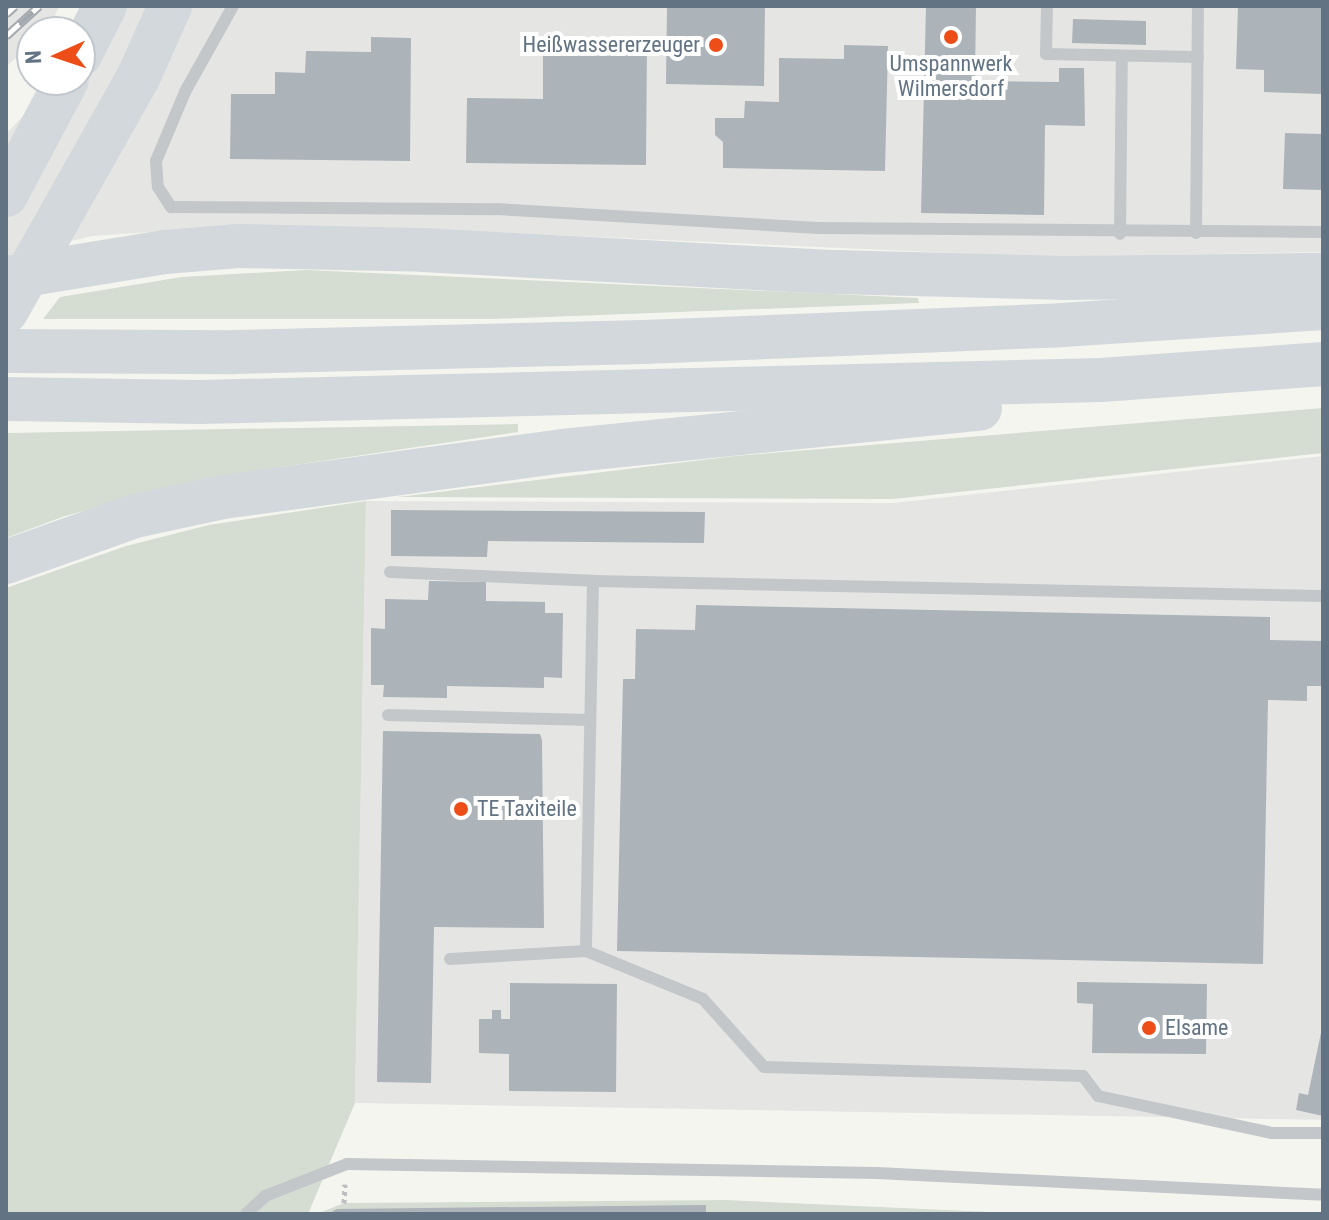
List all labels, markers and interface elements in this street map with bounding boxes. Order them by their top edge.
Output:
north arrow [16,16,96,96]
marker: Umspannwerk Wilmersdorf [942,28,960,46]
place label: Heißwassererzeuger [522,32,700,58]
marker: Heißwassererzeuger [707,36,725,54]
text: N [21,50,46,65]
place label: Umspannwerk Wilmersdorf [890,50,1012,102]
place label: TE Taxiteile [477,796,577,822]
marker: TE Taxiteile [452,800,470,818]
place label: Elsame [1165,1015,1228,1041]
marker: Elsame [1140,1019,1158,1037]

